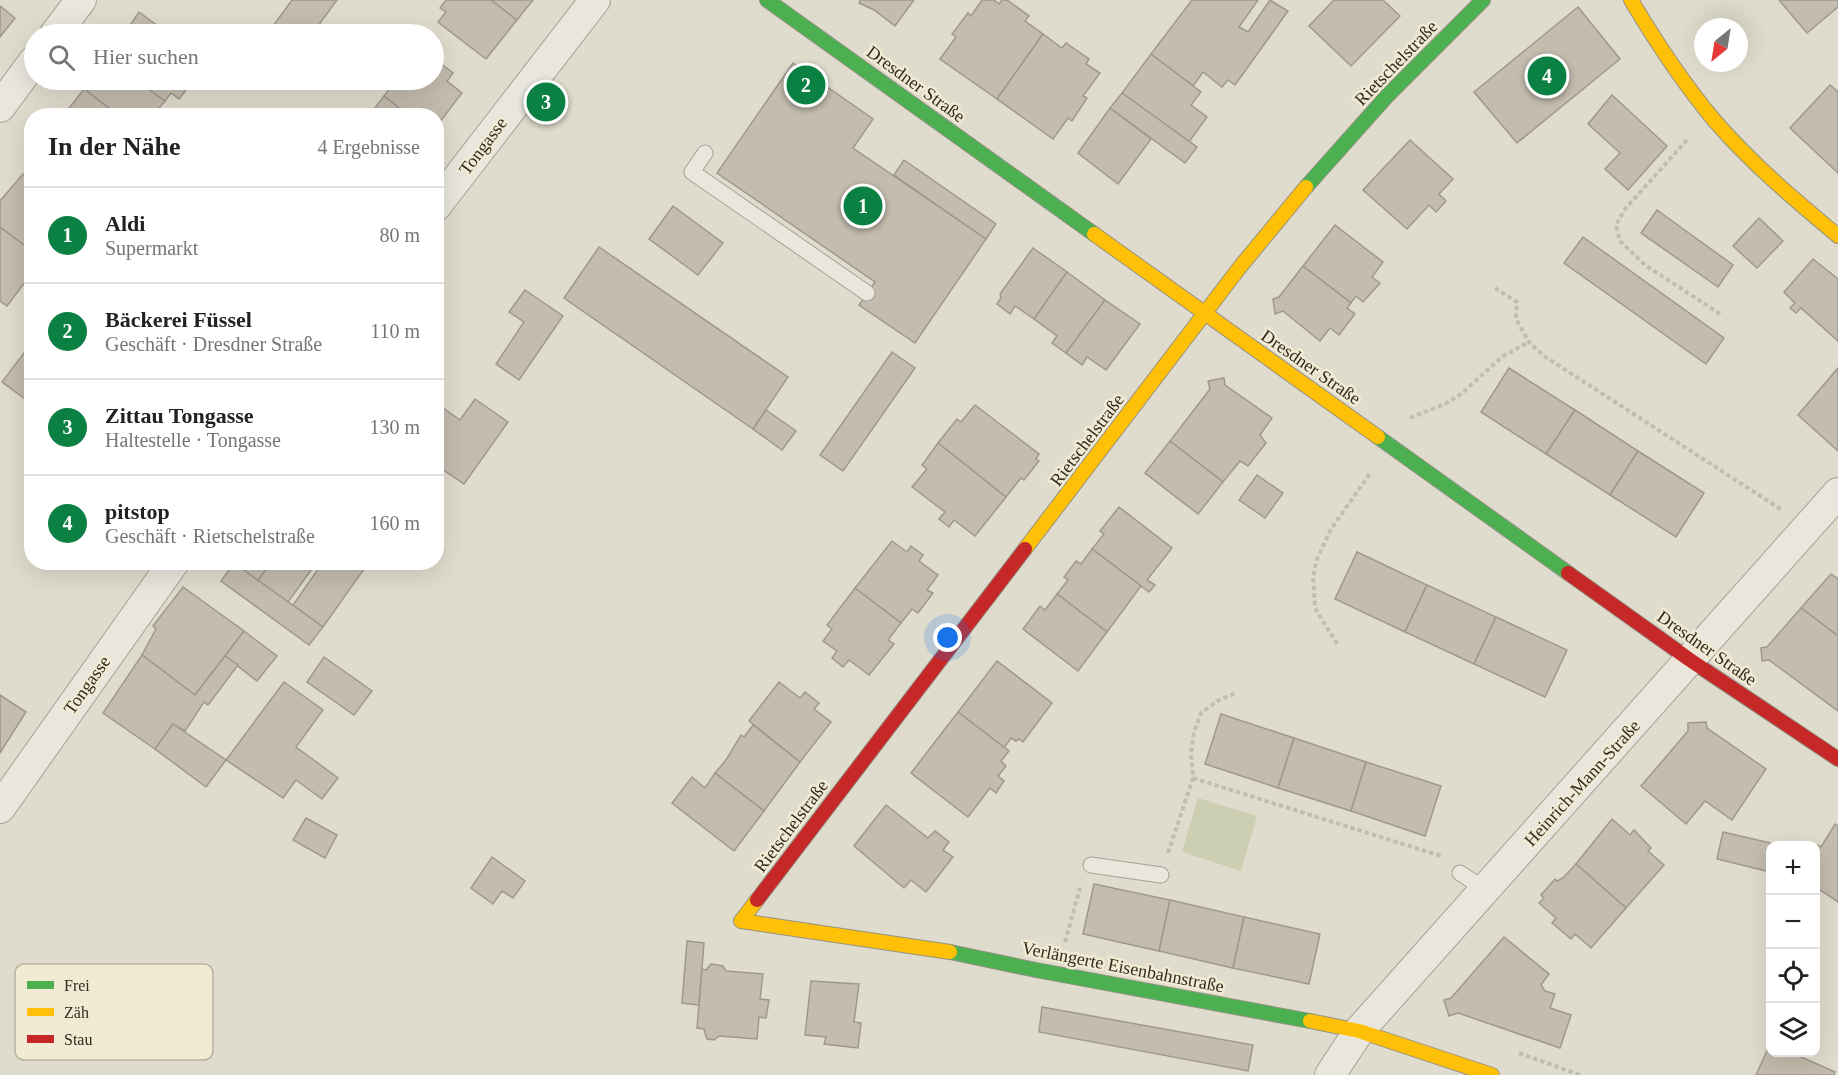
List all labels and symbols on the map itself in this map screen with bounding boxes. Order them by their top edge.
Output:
street label: Rietschelstraße [1351,16,1441,109]
north arrow [1694,18,1748,72]
street label: Dresdner Straße [863,42,969,126]
pin: 4 [1528,54,1566,98]
pin: 2 [786,62,826,107]
pin: 3 [526,80,566,124]
street label: Tongasse [455,113,511,179]
pin: 1 [844,184,882,228]
street label: Dresdner Straße [1258,325,1364,409]
street label: Rietschelstraße [1046,390,1128,490]
street label: Dresdner Straße [1654,606,1760,690]
your location [933,623,962,652]
street label: Tongasse [60,652,114,718]
street label: Heinrich-Mann-Straße [1520,716,1644,850]
street label: Rietschelstraße [750,776,832,876]
street label: Verlängerte Eisenbahnstraße [1020,938,1226,996]
legend [15,964,213,1060]
text: Frei [64,977,90,994]
text: Zäh [64,1004,89,1021]
text: Stau [64,1031,92,1048]

